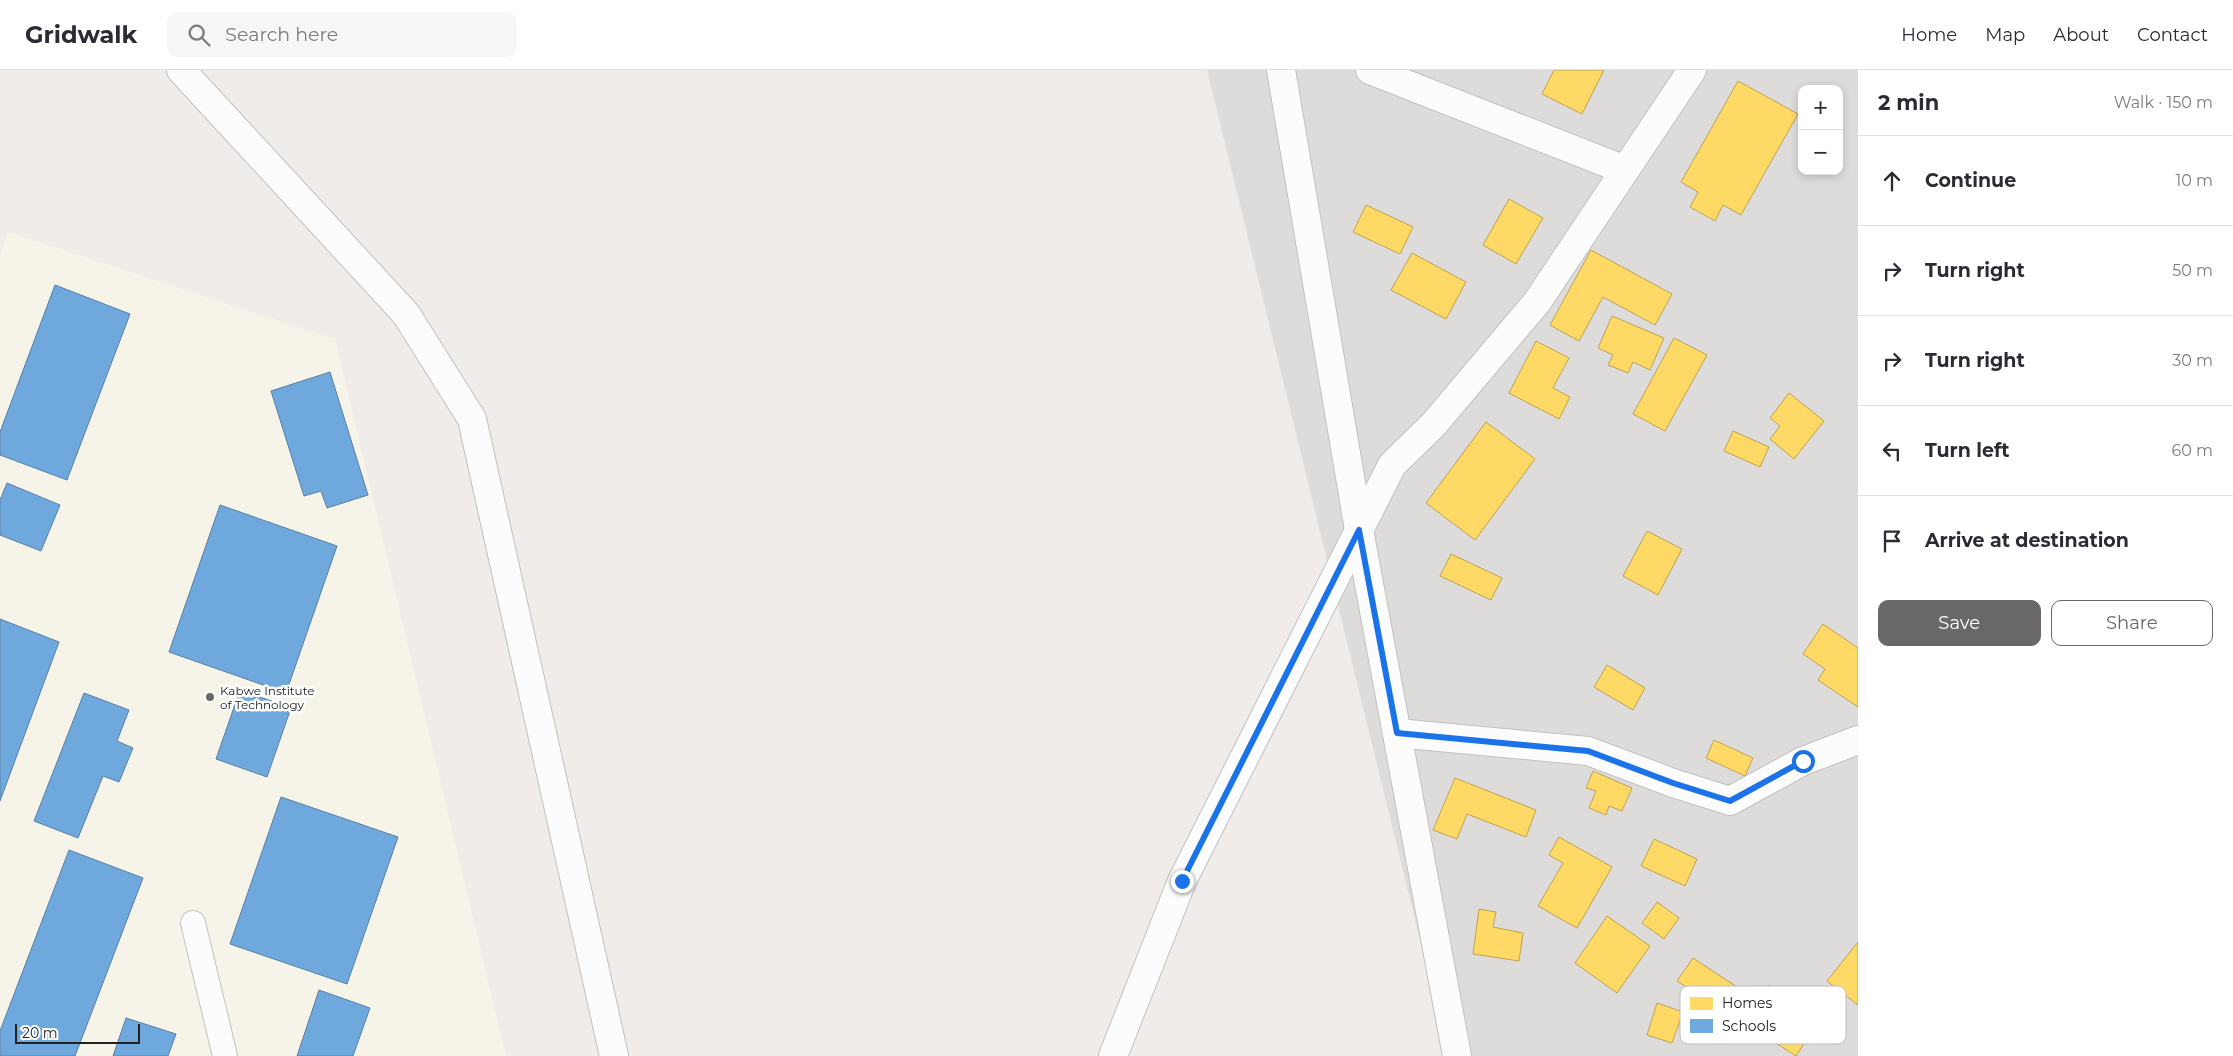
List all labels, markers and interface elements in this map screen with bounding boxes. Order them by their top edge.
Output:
search box [167,12,517,57]
text: Gridwalk [25,20,137,49]
icon: search [185,21,213,49]
text: Search here [225,23,338,46]
text: Home [1901,24,1957,46]
text: Map [1985,24,2025,46]
text: About [2053,24,2109,46]
text: Contact [2137,24,2208,46]
map controls [1798,85,1843,175]
button: + [1798,85,1843,130]
text: 2 min [1878,90,1939,115]
text: Walk · 150 m [2114,93,2213,112]
button: − [1798,130,1843,175]
icon: ahead [1878,167,1906,195]
text: Continue [1925,169,2016,192]
text: 10 m [2175,171,2213,190]
icon: right [1878,257,1906,285]
text: Turn right [1925,259,2025,282]
text: 50 m [2172,261,2213,280]
icon: right [1878,347,1906,375]
text: Turn right [1925,349,2025,372]
text: 30 m [2172,351,2213,370]
icon: left [1878,437,1906,465]
text: Turn left [1925,439,2010,462]
text: 60 m [2171,441,2213,460]
icon: arrive [1878,527,1906,555]
text: Arrive at destination [1925,529,2129,552]
button: Save [1878,600,2041,646]
button: Share [2051,600,2213,646]
place label: Kabwe Institute of Technology [220,683,315,712]
marker: Kabwe Institute of Technology [204,691,216,703]
route start [1792,750,1815,773]
route end [1171,870,1194,893]
legend [1680,986,1846,1044]
text: Homes [1722,994,1772,1012]
text: Schools [1722,1017,1776,1035]
scale bar [15,1021,140,1044]
text: 20 m [22,1024,58,1042]

